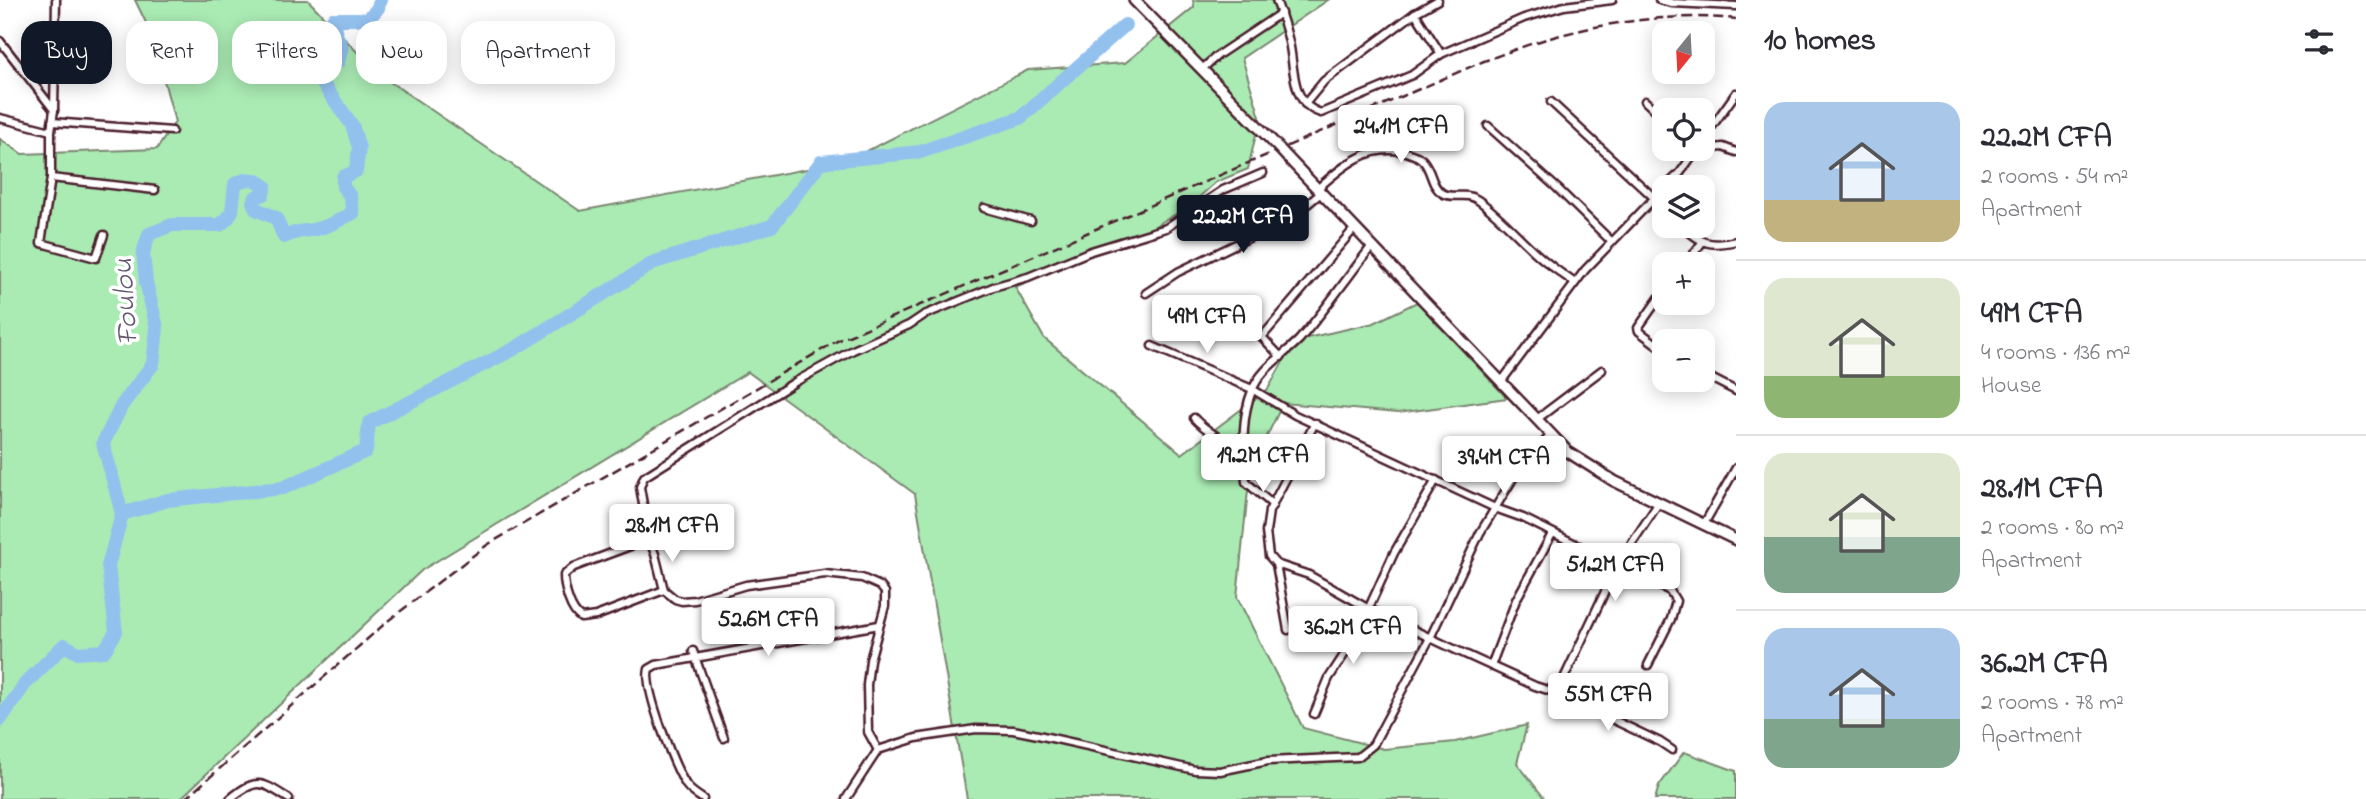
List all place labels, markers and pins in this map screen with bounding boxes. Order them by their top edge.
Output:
pin: 24.1M CFA [1321,106,1481,165]
pin: 22.2M CFA [1163,196,1323,255]
pin: 49M CFA [1142,296,1272,355]
pin: 19.2M CFA [1183,434,1343,494]
pin: 39.4M CFA [1424,436,1584,496]
pin: 28.1M CFA [592,504,752,564]
pin: 51.2M CFA [1535,544,1695,603]
pin: 52.6M CFA [688,598,848,658]
pin: 36.2M CFA [1273,606,1433,666]
pin: 55M CFA [1543,674,1673,733]

